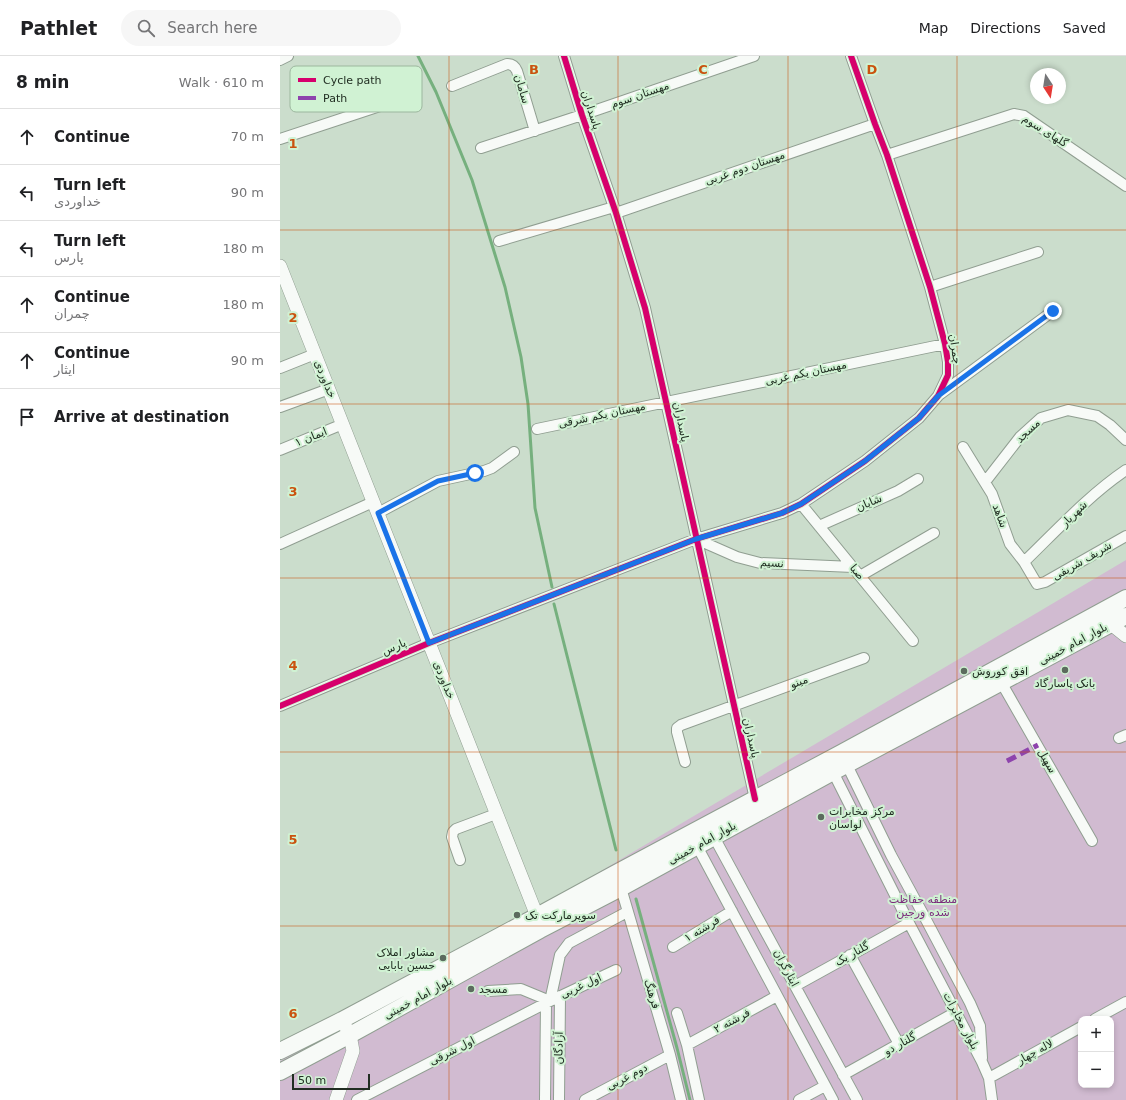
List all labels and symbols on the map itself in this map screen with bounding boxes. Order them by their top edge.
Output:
text: B [529,62,539,77]
text: C [698,62,708,77]
text: D [867,62,878,77]
legend [290,66,422,112]
north arrow [1030,68,1066,104]
street label: سامان [511,73,533,105]
text: Cycle path [323,74,382,87]
street label: مهستان سوم [609,79,671,111]
street label: پاسداران [578,89,604,131]
text: Path [323,92,347,105]
street label: گلهای سوم [1020,112,1071,150]
text: 1 [288,136,298,151]
street label: مهستان دوم غربی [703,148,787,188]
route end [1044,302,1062,320]
text: 2 [288,310,298,325]
street label: چمران [946,333,964,365]
street label: خداوردی [312,358,338,400]
street label: مهستان یکم غربی [764,358,848,388]
street label: مهستان یکم شرقی [557,399,647,431]
street label: پاسداران [670,401,692,443]
street label: مسجد [1013,416,1043,446]
street label: ایمان ۱ [293,425,329,449]
route start [466,464,484,482]
text: 3 [288,484,298,499]
street label: شایان [854,492,884,514]
street label: شهریار [1057,498,1090,531]
street label: شاهد [990,502,1010,530]
street label: شریف شریفی [1050,539,1114,583]
street label: نسیم [760,556,784,570]
street label: صبا [847,562,867,582]
street label: بلوار امام خمینی [1036,620,1110,668]
street label: پارس [380,636,408,658]
text: 4 [288,658,298,673]
street label: خداوردی [431,659,457,701]
place label: افق کوروش [972,665,1028,679]
marker: بانک پاسارگاد [1060,665,1070,675]
marker: افق کوروش [959,666,969,676]
street label: مینو [787,673,810,692]
place label: بانک پاسارگاد [1035,677,1095,690]
street label: پاسداران [740,717,762,759]
street label: سهیل [1035,747,1059,775]
place label: مرکز مخابرات لواسان [829,805,895,831]
marker: مرکز مخابرات لواسان [816,812,826,822]
street label: بلوار امام خمینی [666,819,738,867]
text: 5 [288,832,298,847]
park label: منطقه حفاظت شده ورجین [889,893,957,919]
place label: سوپرمارکت تک [525,909,596,922]
marker: سوپرمارکت تک [512,910,522,920]
street label: فرشته ۱ [682,913,722,945]
street label: گلنار یک [833,939,872,969]
place label: مشاور املاک حسین بابایی [376,946,435,972]
street label: ایثارگران [771,947,801,989]
marker: مشاور املاک حسین بابایی [438,953,448,963]
street label: اول غربی [558,971,604,1001]
street label: بلوار امام خمینی [382,974,454,1022]
street label: فرهنگ [641,978,663,1010]
place label: مسجد [479,983,508,996]
marker: مسجد [466,984,476,994]
street label: بلوار مخابرات [940,990,982,1052]
text: 6 [288,1006,298,1021]
street label: فرشته ۲ [712,1006,752,1036]
street label: آزادگان [551,1030,566,1065]
street label: گلنار دو [881,1030,919,1059]
street label: اول شرقی [427,1034,477,1068]
street label: لاله چهار [1014,1037,1055,1068]
street label: دوم غربی [604,1061,650,1093]
scale bar [292,1072,370,1091]

